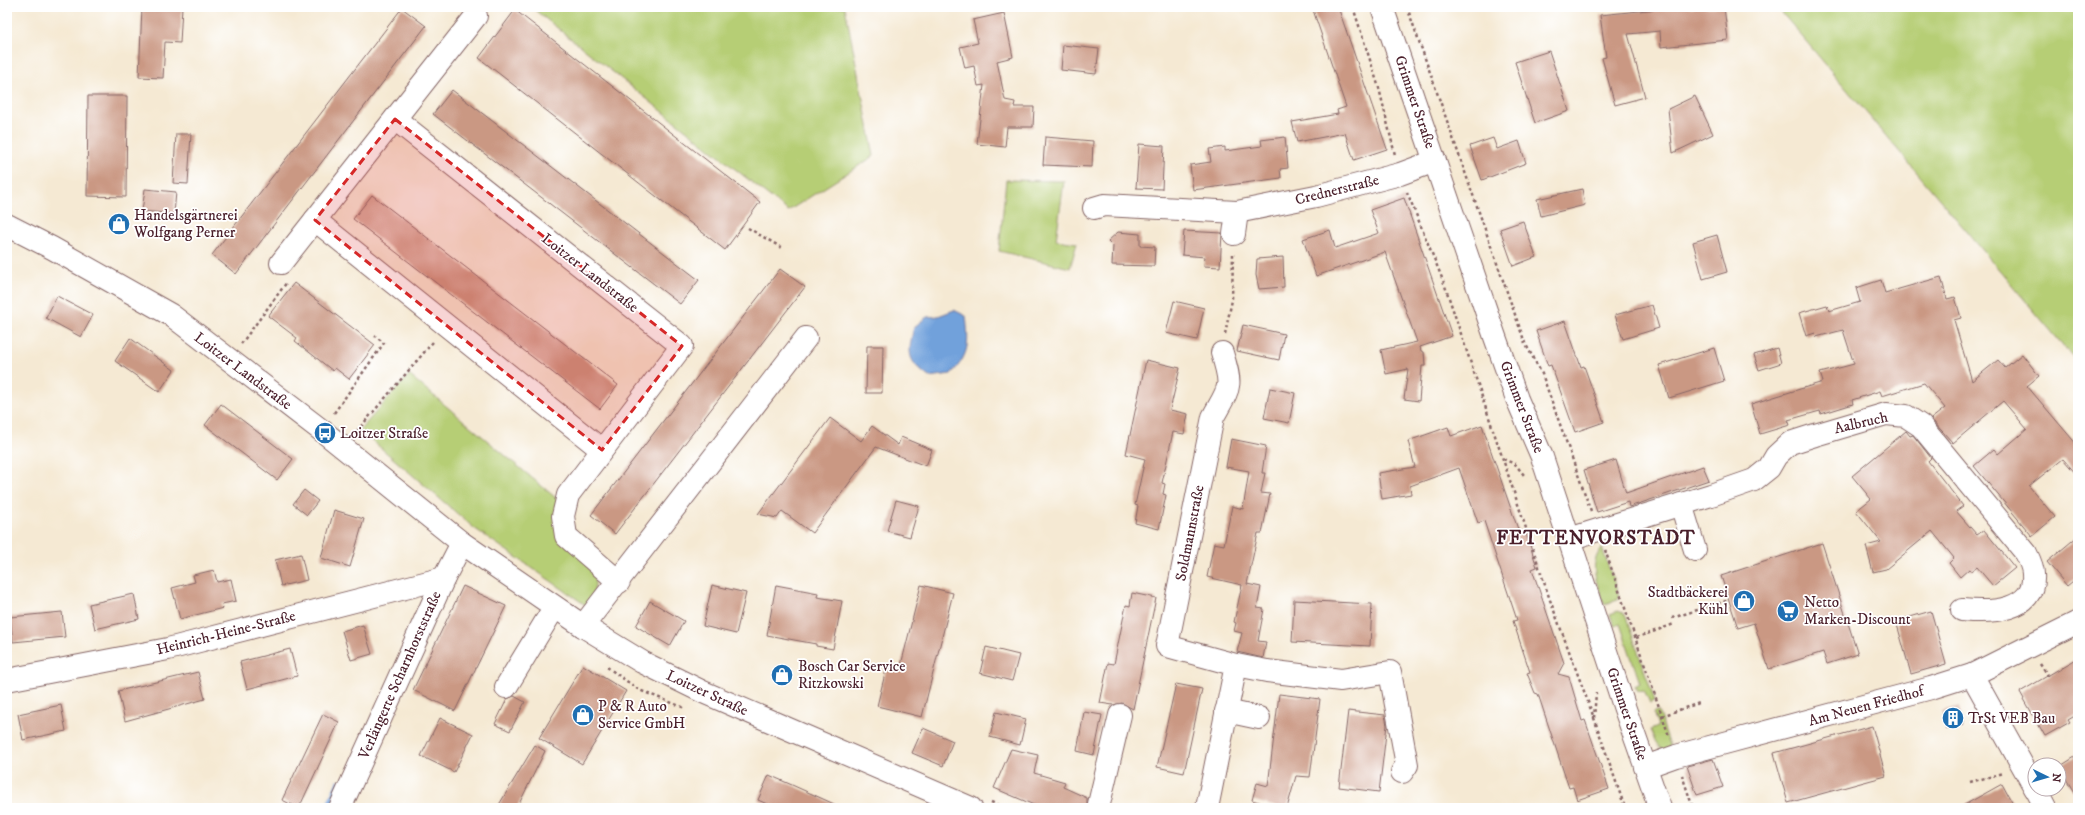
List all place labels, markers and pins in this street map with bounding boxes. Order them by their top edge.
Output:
place label: Handelsgärtnerei Wolfgang Perner [133,206,238,242]
shop icon: Handelsgärtnerei Wolfgang Perner [106,211,132,237]
bus stop icon: Loitzer Straße [312,420,338,446]
place label: Loitzer Straße [340,424,428,443]
place label: Stadtbäckerei Kühl [1648,583,1728,619]
shop icon: Stadtbäckerei Kühl [1731,588,1757,614]
place label: Netto Marken-Discount [1804,593,1911,629]
supermarket icon: Netto Marken-Discount [1775,598,1801,624]
place label: Bosch Car Service Ritzkowski [798,657,906,693]
shop icon: Bosch Car Service Ritzkowski [769,662,795,688]
place label: P & R Auto Service GmbH [598,697,685,733]
shop icon: P & R Auto Service GmbH [570,702,596,728]
building icon: TrSt VEB Bau [1940,705,1966,731]
place label: TrSt VEB Bau [1968,709,2055,728]

